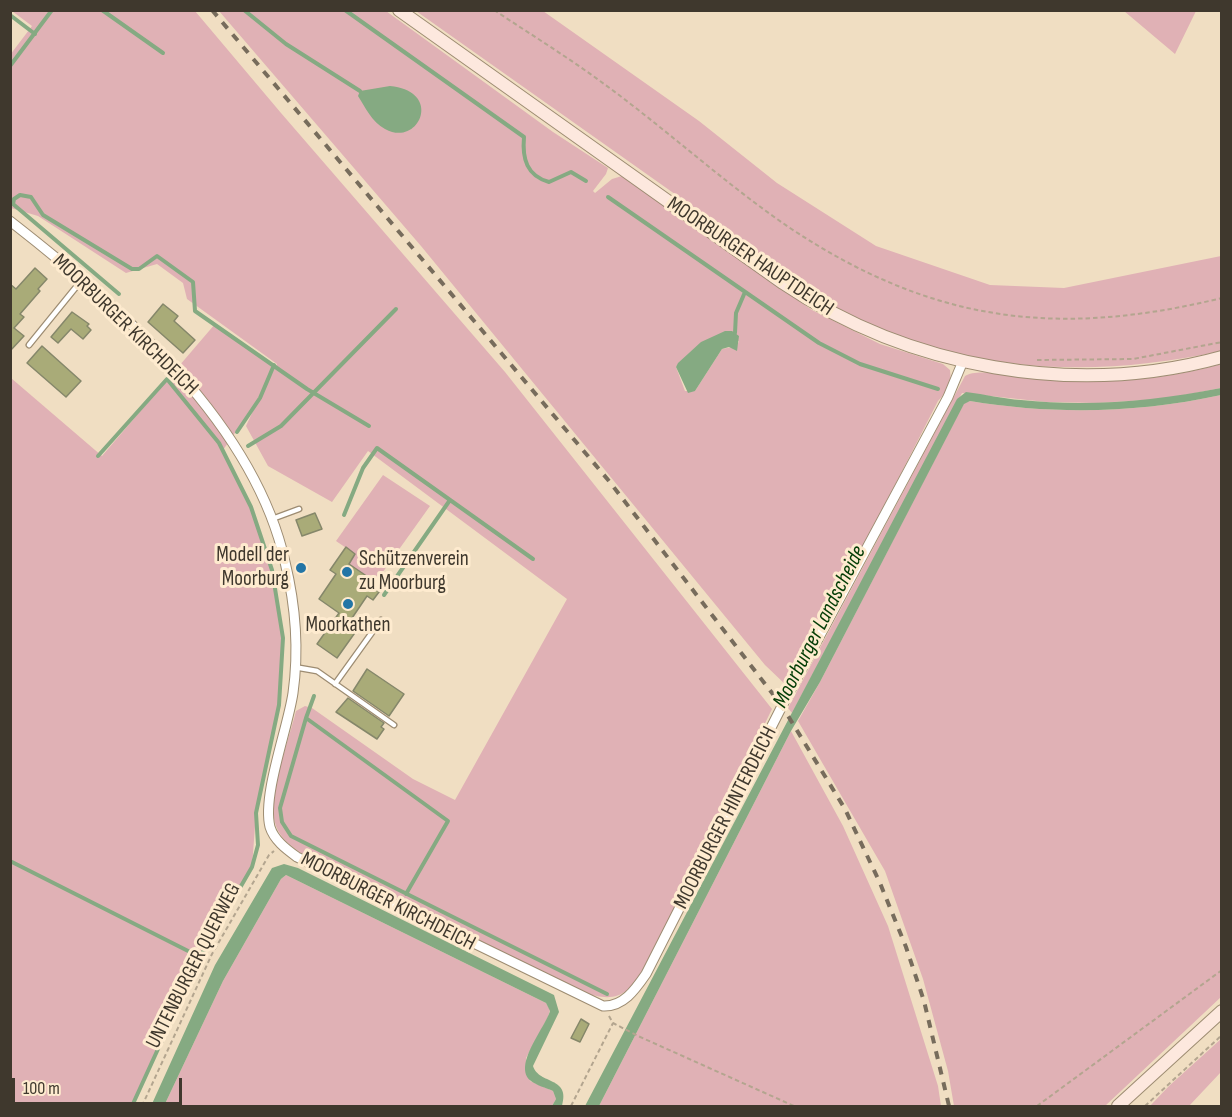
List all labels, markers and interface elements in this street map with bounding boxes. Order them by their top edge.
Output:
street label: MOORBURGER HAUPTDEICH [662,192,838,322]
street label: MOORBURGER KIRCHDEICH [47,249,203,401]
water label: Moorburger Landscheide [768,542,872,712]
place label: Modell der Moorburg [216,543,289,593]
place label: Schützenverein zu Moorburg [359,547,469,597]
marker: Modell der Moorburg [294,561,308,575]
marker: Schützenverein zu Moorburg [340,565,354,579]
marker: Moorkathen [341,597,355,611]
place label: Moorkathen [306,613,390,639]
street label: MOORBURGER HINTERDEICH [669,723,783,913]
street label: MOORBURGER KIRCHDEICH [297,847,479,957]
street label: UNTENBURGER QUERWEG [141,879,247,1053]
scale bar [15,1066,184,1104]
text: 100 m [23,1078,60,1099]

